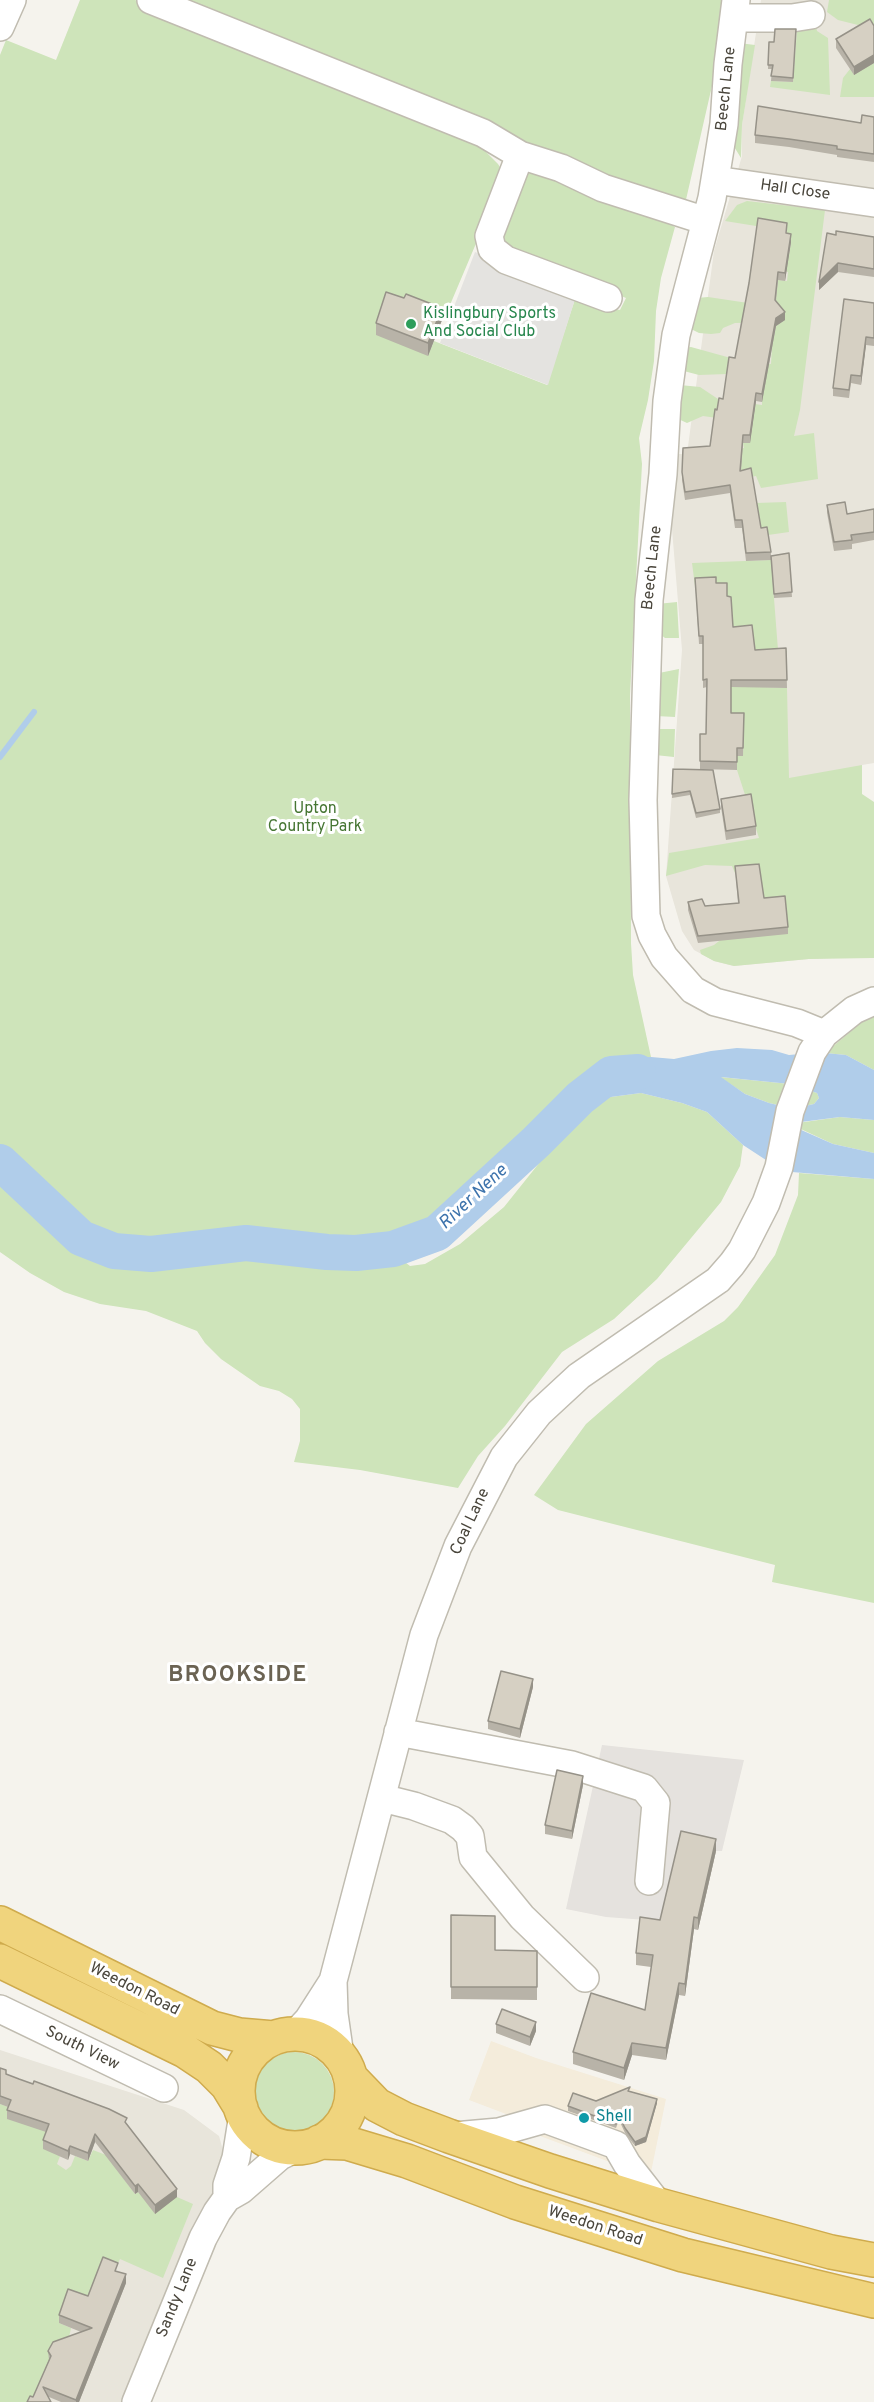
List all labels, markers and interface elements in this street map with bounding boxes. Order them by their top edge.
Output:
street label: Beech Lane [713,46,741,132]
street label: Hall Close [759,177,831,205]
place label: Kislingbury Sports And Social Club [423,305,556,343]
marker: Kislingbury Sports And Social Club [404,317,418,331]
street label: Beech Lane [639,525,667,611]
park label: Upton Country Park [268,800,362,838]
water label: River Nene [435,1161,513,1235]
street label: Coal Lane [447,1486,495,1558]
district label: BROOKSIDE [168,1664,308,1690]
street label: Weedon Road [86,1959,182,2021]
street label: South View [42,2023,122,2075]
place label: Shell [596,2108,632,2128]
marker: Shell [577,2111,591,2125]
street label: Weedon Road [545,2203,645,2251]
street label: Sandy Lane [153,2255,203,2341]

